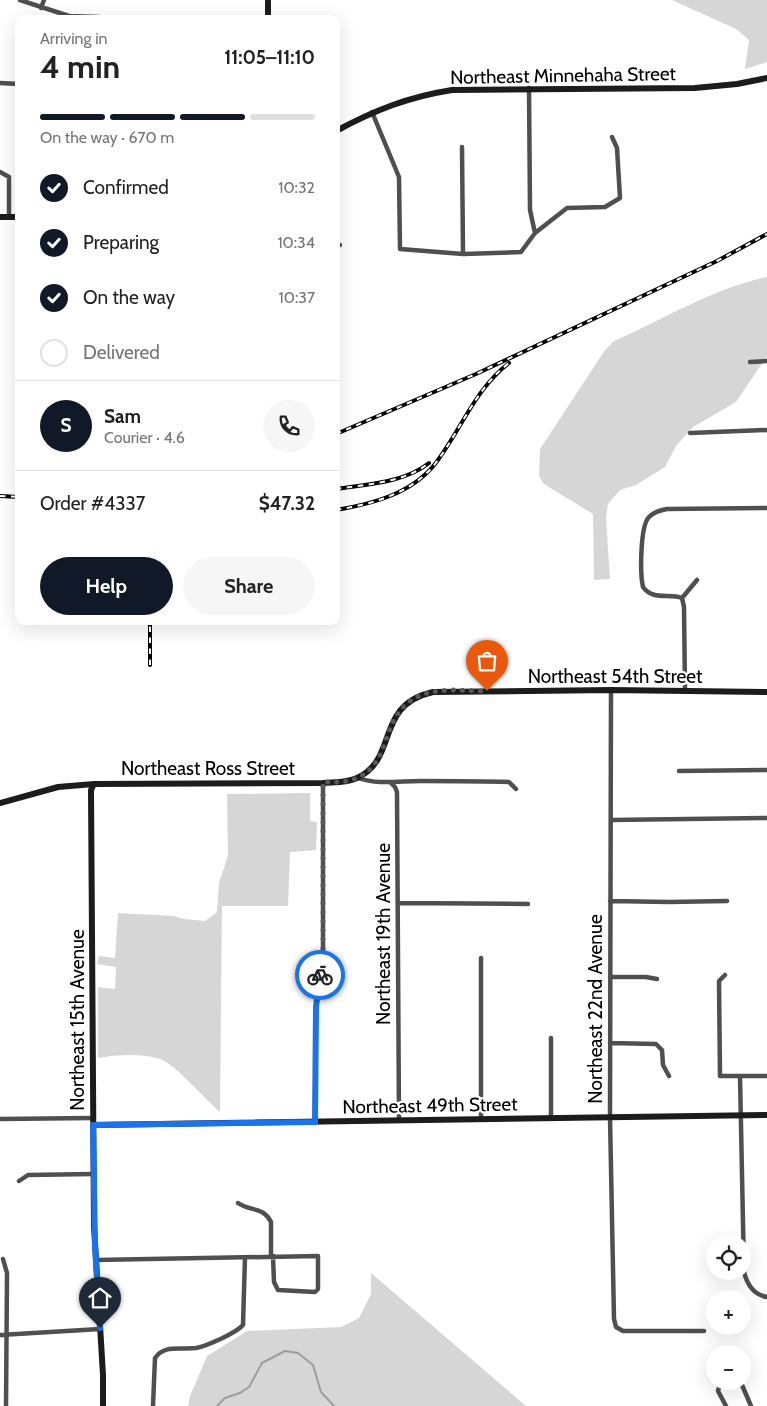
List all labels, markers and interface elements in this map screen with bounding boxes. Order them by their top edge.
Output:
text: Arriving in [40,29,107,48]
text: 11:05–11:10 [224,46,315,69]
text: 4 min [40,47,120,86]
street label: Northeast Minnehaha Street [450,62,677,89]
text: On the way · 670 m [40,128,174,147]
icon: check [40,174,68,202]
text: Confirmed [83,176,169,199]
text: 10:32 [278,178,315,197]
icon: check [40,229,68,257]
text: Preparing [83,231,159,254]
text: 10:34 [277,233,315,252]
icon: check [40,284,68,312]
text: On the way [83,286,175,309]
text: 10:37 [279,288,315,307]
text: Delivered [83,341,160,364]
button: phone [263,400,315,452]
text: Sam [104,405,141,428]
text: S [60,414,72,437]
text: Courier · 4.6 [104,428,185,447]
text: Order #4337 [40,492,145,515]
text: $47.32 [259,492,315,515]
button: Help [40,557,173,615]
button: Share [183,557,315,615]
pin [466,640,508,691]
icon: bag [473,647,501,675]
street label: Northeast 54th Street [528,665,703,688]
street label: Northeast Ross Street [121,757,296,780]
street label: Northeast 19th Avenue [372,843,395,1025]
street label: Northeast 22nd Avenue [584,914,607,1104]
street label: Northeast 15th Avenue [66,929,89,1111]
courier [295,950,345,1000]
icon: bike [306,961,334,989]
street label: Northeast 49th Street [342,1092,518,1119]
map controls [706,1235,751,1390]
button: locate [706,1235,751,1280]
pin [79,1277,121,1328]
icon: home [86,1284,114,1312]
button: + [706,1290,751,1335]
button: − [706,1345,751,1390]

